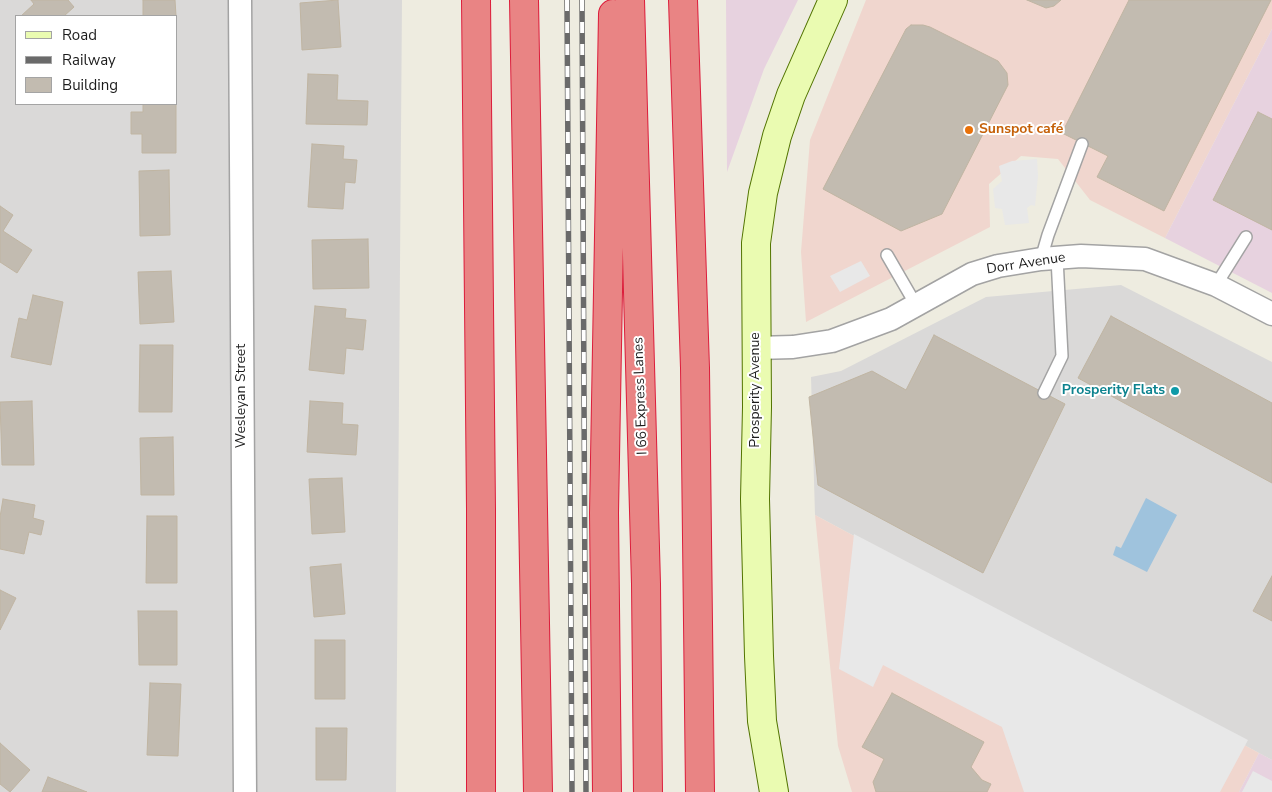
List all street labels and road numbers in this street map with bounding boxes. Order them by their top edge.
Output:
street label: Dorr Avenue [985,249,1067,279]
street label: Prosperity Avenue [748,332,764,448]
street label: I 66 Express Lanes [631,337,651,455]
street label: Wesleyan Street [234,344,250,448]

